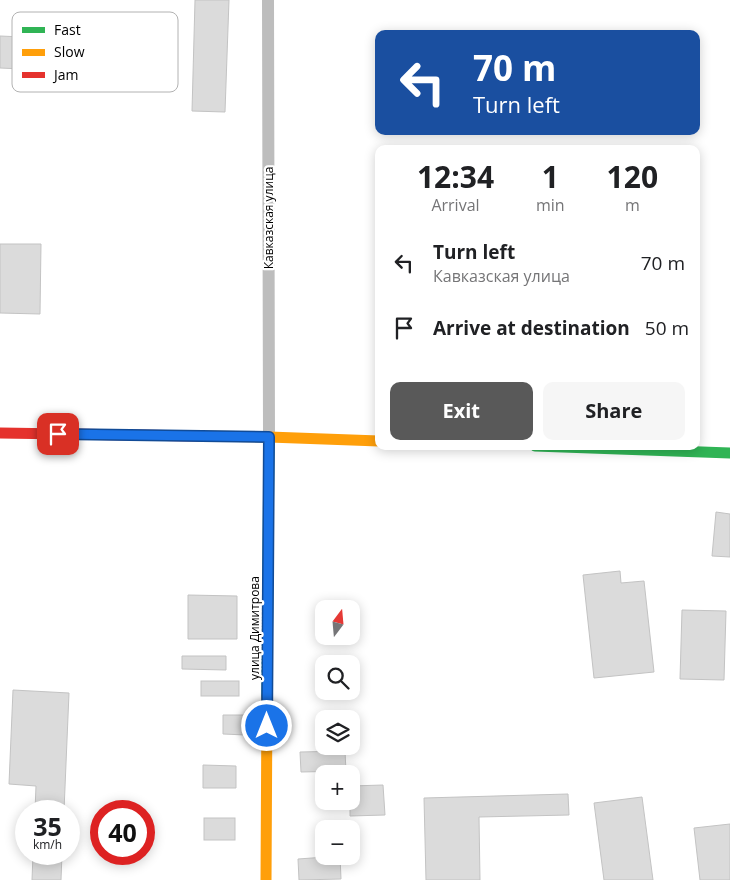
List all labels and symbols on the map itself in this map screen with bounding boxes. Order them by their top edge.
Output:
legend [12,12,178,92]
text: Fast [54,20,81,39]
text: Slow [54,42,85,61]
text: Jam [52,65,79,84]
street label: Кавказская улица [260,167,277,269]
pin [37,413,79,455]
street label: улица Димитрова [246,576,263,680]
north arrow [315,600,360,645]
position arrow [240,699,292,751]
speed limit sign: 40 [90,800,155,865]

